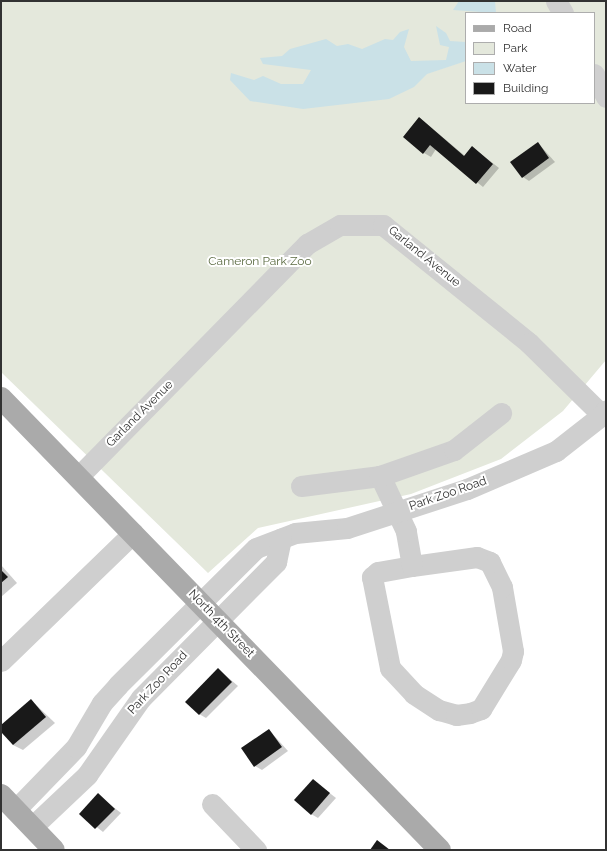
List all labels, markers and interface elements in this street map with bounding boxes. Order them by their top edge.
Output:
legend [465,12,595,104]
text: Road [503,21,532,35]
text: Park [503,41,528,55]
text: Water [503,61,537,75]
text: Building [503,81,549,95]
street label: Garland Avenue [385,223,463,291]
park label: Cameron Park Zoo [208,255,312,269]
street label: Garland Avenue [104,378,176,450]
street label: Park Zoo Road [407,474,489,514]
street label: North 4th Street [185,587,257,661]
street label: Park Zoo Road [125,648,191,718]

